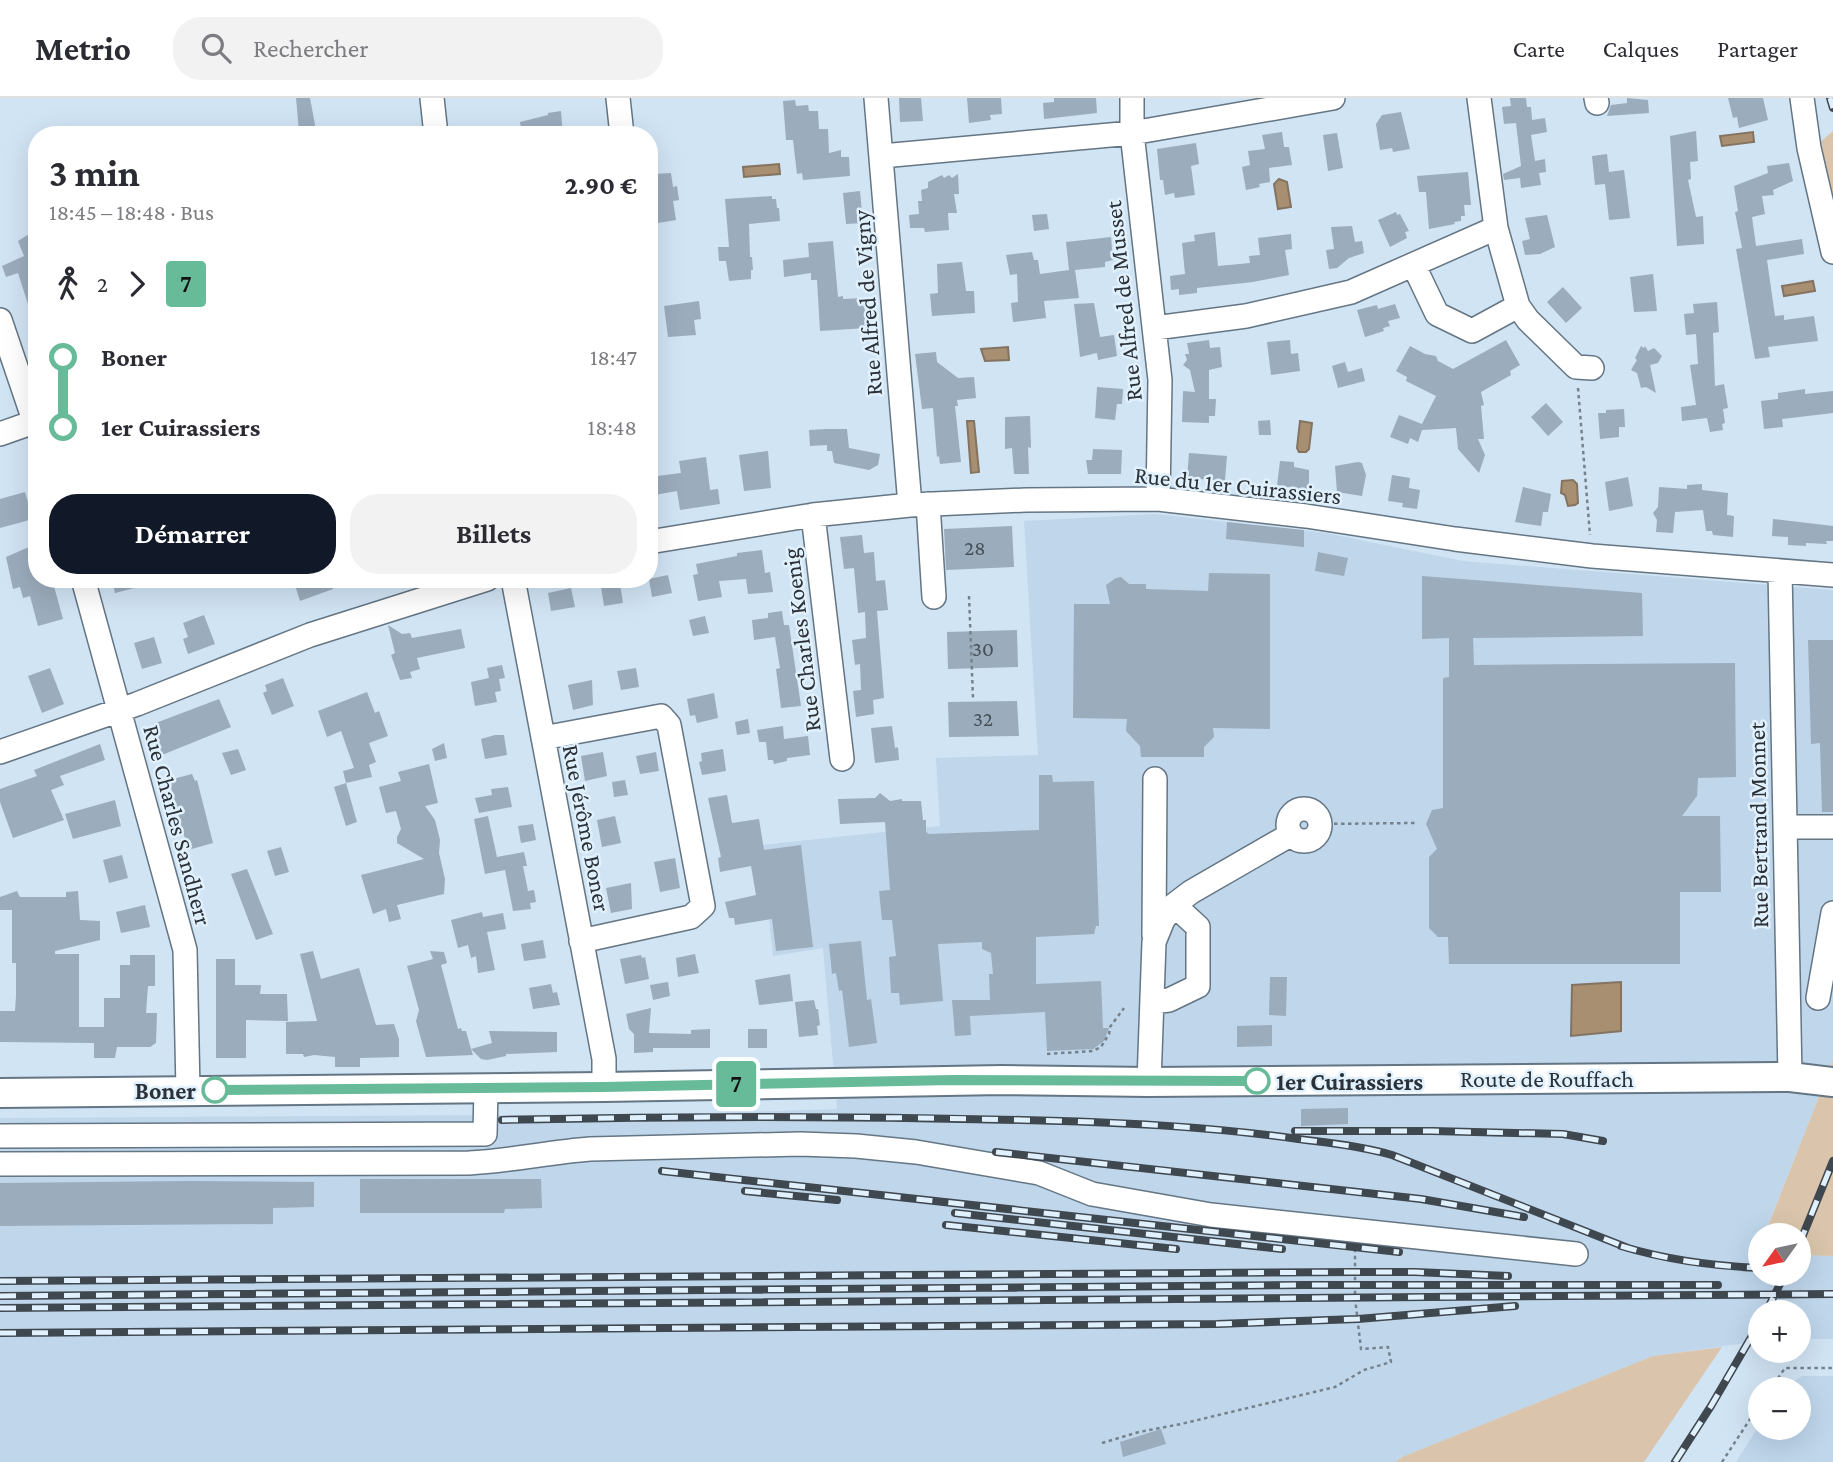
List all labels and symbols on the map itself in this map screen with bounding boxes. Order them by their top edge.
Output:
street label: Rue Alfred de Musset [1099,198,1147,402]
street label: Rue Alfred de Vigny [847,208,887,397]
street label: Rue du 1er Cuirassiers [1133,461,1343,509]
house number: 28 [964,536,986,560]
street label: Rue Charles Koenig [776,546,826,733]
house number: 30 [972,637,994,661]
house number: 32 [973,707,993,731]
street label: Rue Bertrand Monnet [1743,721,1773,928]
street label: Rue Charles Sandherr [138,722,218,929]
street label: Rue Jérôme Boner [558,742,617,914]
line badge: 7 [713,1061,759,1107]
street label: Route de Rouffach [1460,1065,1634,1092]
marker: 1er Cuirassiers [1244,1068,1270,1094]
place label: 1er Cuirassiers [1276,1068,1423,1095]
place label: Boner [135,1077,196,1104]
marker: Boner [202,1077,228,1103]
north arrow [1748,1223,1811,1286]

